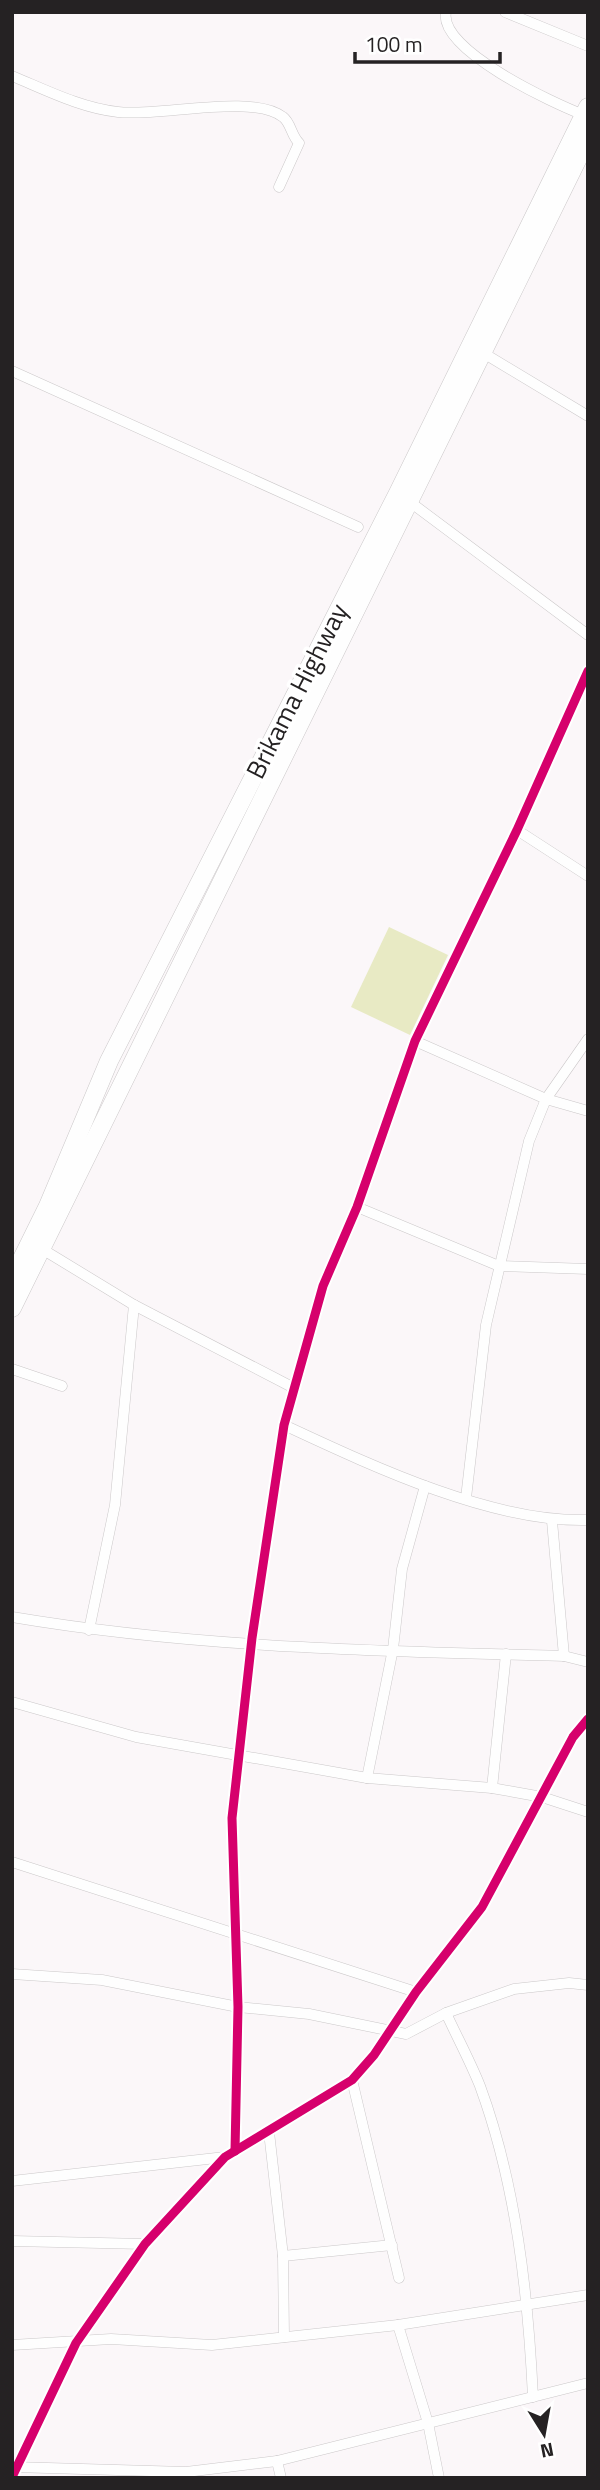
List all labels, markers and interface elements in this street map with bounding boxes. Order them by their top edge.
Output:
scale bar [355,21,500,65]
text: 100 m [365,28,422,60]
street label: Brikama Highway [236,596,358,785]
north arrow [509,2399,579,2469]
text: N [538,2436,557,2467]

